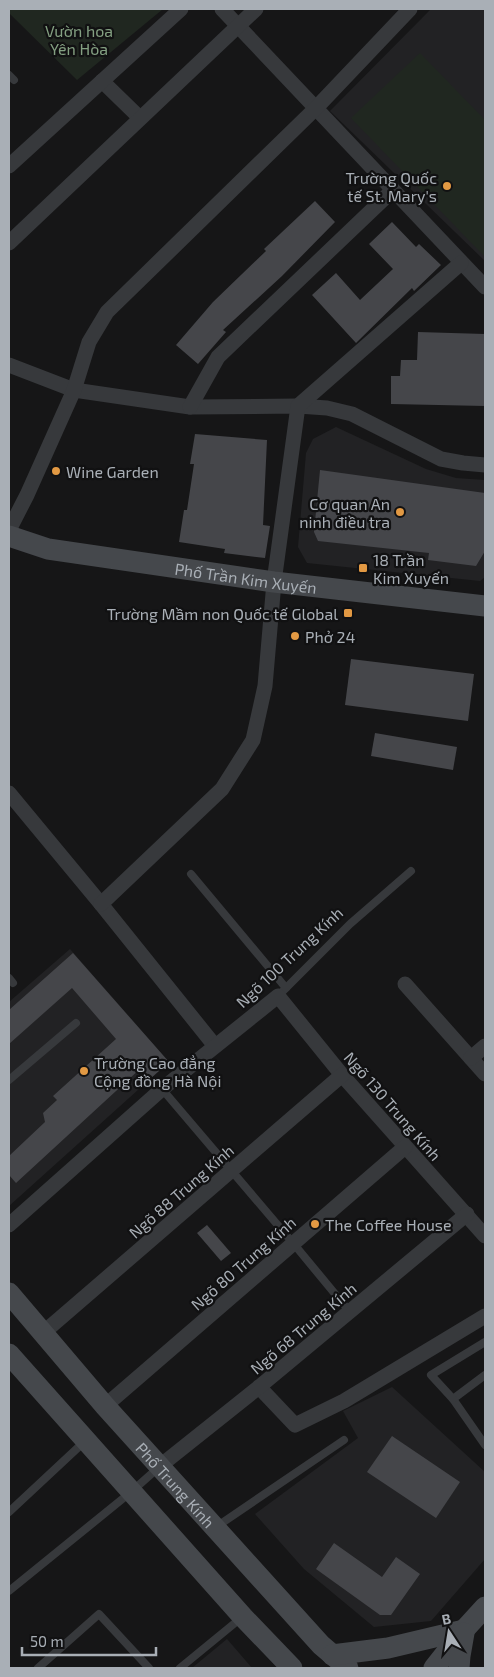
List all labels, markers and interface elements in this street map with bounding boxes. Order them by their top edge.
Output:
park label: Vườn hoa Yên Hòa [45,21,113,58]
place label: Trường Quốc tế St. Mary's [345,168,437,205]
marker: Trường Quốc tế St. Mary's [441,180,453,192]
place label: Wine Garden [66,462,159,481]
marker: Wine Garden [50,465,62,477]
place label: Cơ quan An ninh điều tra [299,494,390,531]
marker: Cơ quan An ninh điều tra [394,506,406,518]
place label: 18 Trần Kim Xuyến [373,550,449,587]
street label: Phố Trần Kim Xuyến [174,558,318,596]
marker: 18 Trần Kim Xuyến [357,562,369,574]
place label: Trường Mầm non Quốc tế Global [107,604,338,624]
marker: Trường Mầm non Quốc tế Global [342,607,354,619]
place label: Phở 24 [305,627,356,646]
marker: Phở 24 [289,630,301,642]
street label: Ngõ 100 Trung Kính [232,903,346,1011]
street label: Ngõ 130 Trung Kính [341,1048,445,1164]
place label: Trường Cao đẳng Cộng đồng Hà Nội [94,1053,221,1090]
marker: Trường Cao đẳng Cộng đồng Hà Nội [78,1065,90,1077]
street label: Ngõ 88 Trung Kính [125,1140,237,1242]
street label: Ngõ 80 Trung Kính [187,1212,299,1314]
place label: The Coffee House [325,1215,452,1234]
marker: The Coffee House [309,1218,321,1230]
street label: Ngõ 68 Trung Kính [246,1278,360,1378]
street label: Phố Trung Kính [133,1438,219,1531]
north arrow [424,1607,474,1657]
text: B [440,1610,452,1628]
scale bar [22,1624,156,1656]
text: 50 m [30,1632,64,1650]

